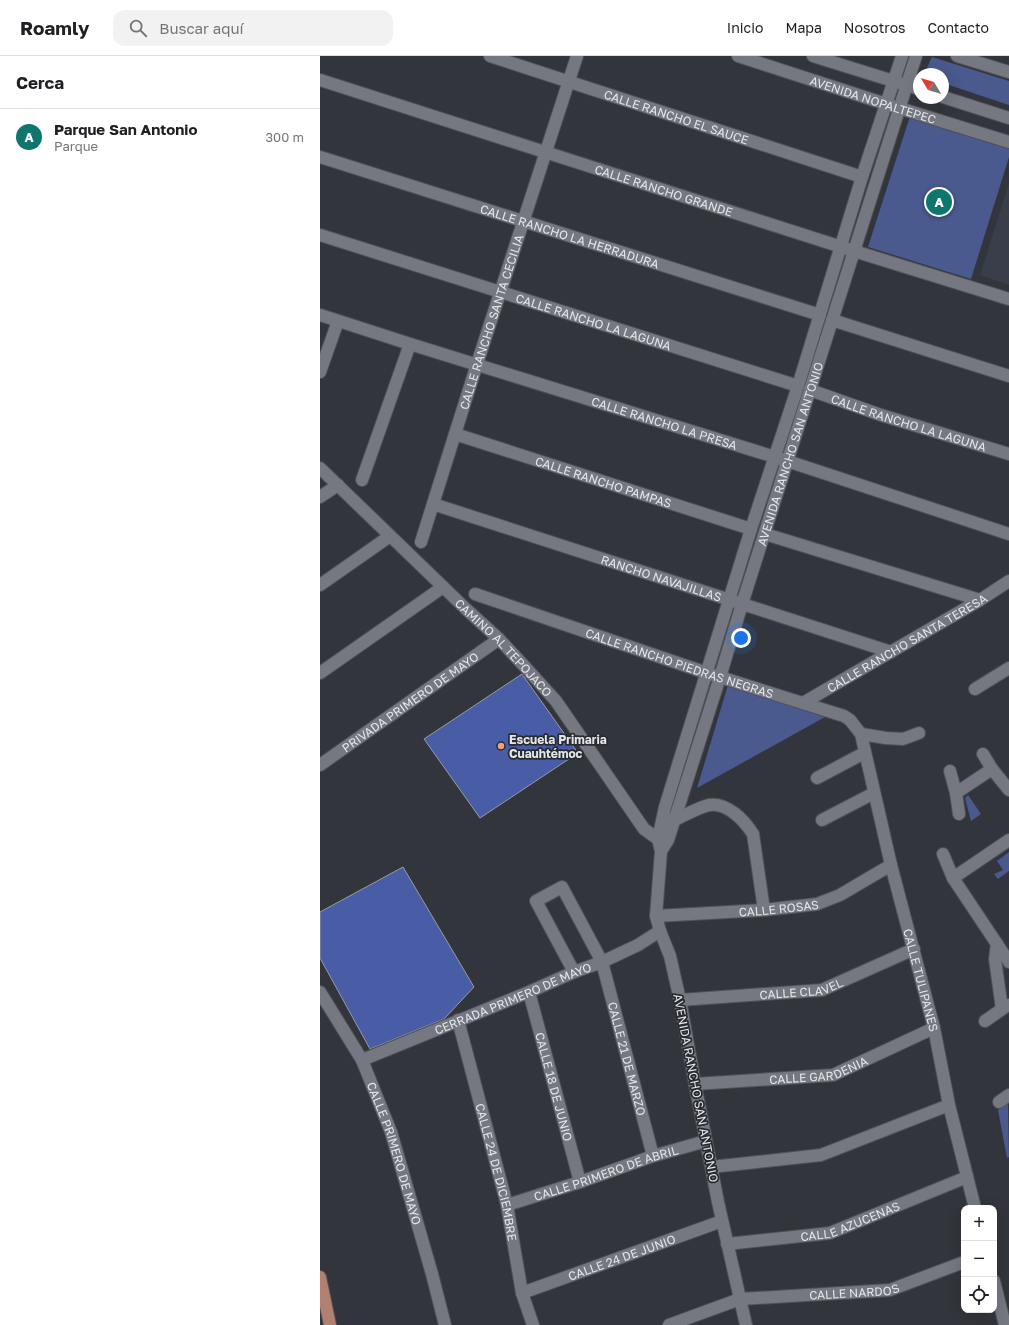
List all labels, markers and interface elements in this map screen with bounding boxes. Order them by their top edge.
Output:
search box [113,10,393,46]
text: Roamly [20,16,89,39]
icon: search [127,17,149,39]
text: Buscar aquí [159,19,243,37]
text: Inicio [727,19,763,36]
text: Mapa [785,19,822,36]
text: Nosotros [844,19,905,36]
text: Contacto [927,19,989,36]
north arrow [913,68,949,104]
text: Cerca [16,72,64,93]
street label: AVENIDA NOPALTEPEC [808,72,938,127]
street label: CALLE RANCHO EL SAUCE [602,86,751,147]
text: Parque San Antonio [54,120,197,138]
text: A [24,129,34,145]
text: 300 m [266,129,304,145]
text: Parque [54,138,98,154]
street label: CALLE RANCHO GRANDE [593,161,735,219]
pin: A [926,187,952,217]
street label: CALLE RANCHO LA HERRADURA [478,201,661,271]
street label: CALLE RANCHO SANTA CECILIA [456,232,526,411]
street label: CALLE RANCHO LA LAGUNA [514,290,673,353]
street label: AVENIDA RANCHO SAN ANTONIO [754,360,826,547]
street label: CALLE RANCHO LA LAGUNA [829,391,988,454]
street label: CALLE RANCHO LA PRESA [590,393,739,452]
street label: CALLE RANCHO PAMPAS [533,453,674,511]
street label: RANCHO NAVAJILLAS [599,551,724,604]
street label: CALLE RANCHO SANTA TERESA [824,590,990,695]
street label: CAMINO AL TEPOJACO [452,595,556,700]
street label: CALLE RANCHO PIEDRAS NEGRAS [584,625,776,701]
your location [731,628,751,648]
street label: PRIVADA PRIMERO DE MAYO [339,648,481,755]
place label: Escuela Primaria Cuauhtémoc [509,732,607,761]
marker: Escuela Primaria Cuauhtémoc [496,741,506,751]
street label: CALLE ROSAS [738,896,820,919]
street label: CALLE TULIPANES [901,927,942,1033]
street label: CERRADA PRIMERO DE MAYO [432,959,593,1037]
street label: CALLE CLAVEL [759,974,845,1002]
street label: AVENIDA RANCHO SAN ANTONIO [670,993,722,1184]
street label: CALLE 21 DE MARZO [605,1000,650,1117]
street label: CALLE 18 DE JUNIO [533,1031,576,1143]
street label: CALLE GARDENIA [769,1052,870,1087]
street label: CALLE PRIMERO DE MAYO [364,1080,425,1227]
street label: CALLE 24 DE DICIEMBRE [473,1102,520,1242]
street label: CALLE PRIMERO DE ABRIL [532,1142,680,1204]
street label: CALLE AZUCENAS [800,1198,902,1244]
map controls [961,1205,997,1313]
button: + [961,1205,997,1241]
street label: CALLE 24 DE JUNIO [566,1231,678,1283]
button: − [961,1241,997,1277]
button: locate [961,1277,997,1313]
street label: CALLE NARDOS [809,1280,902,1302]

